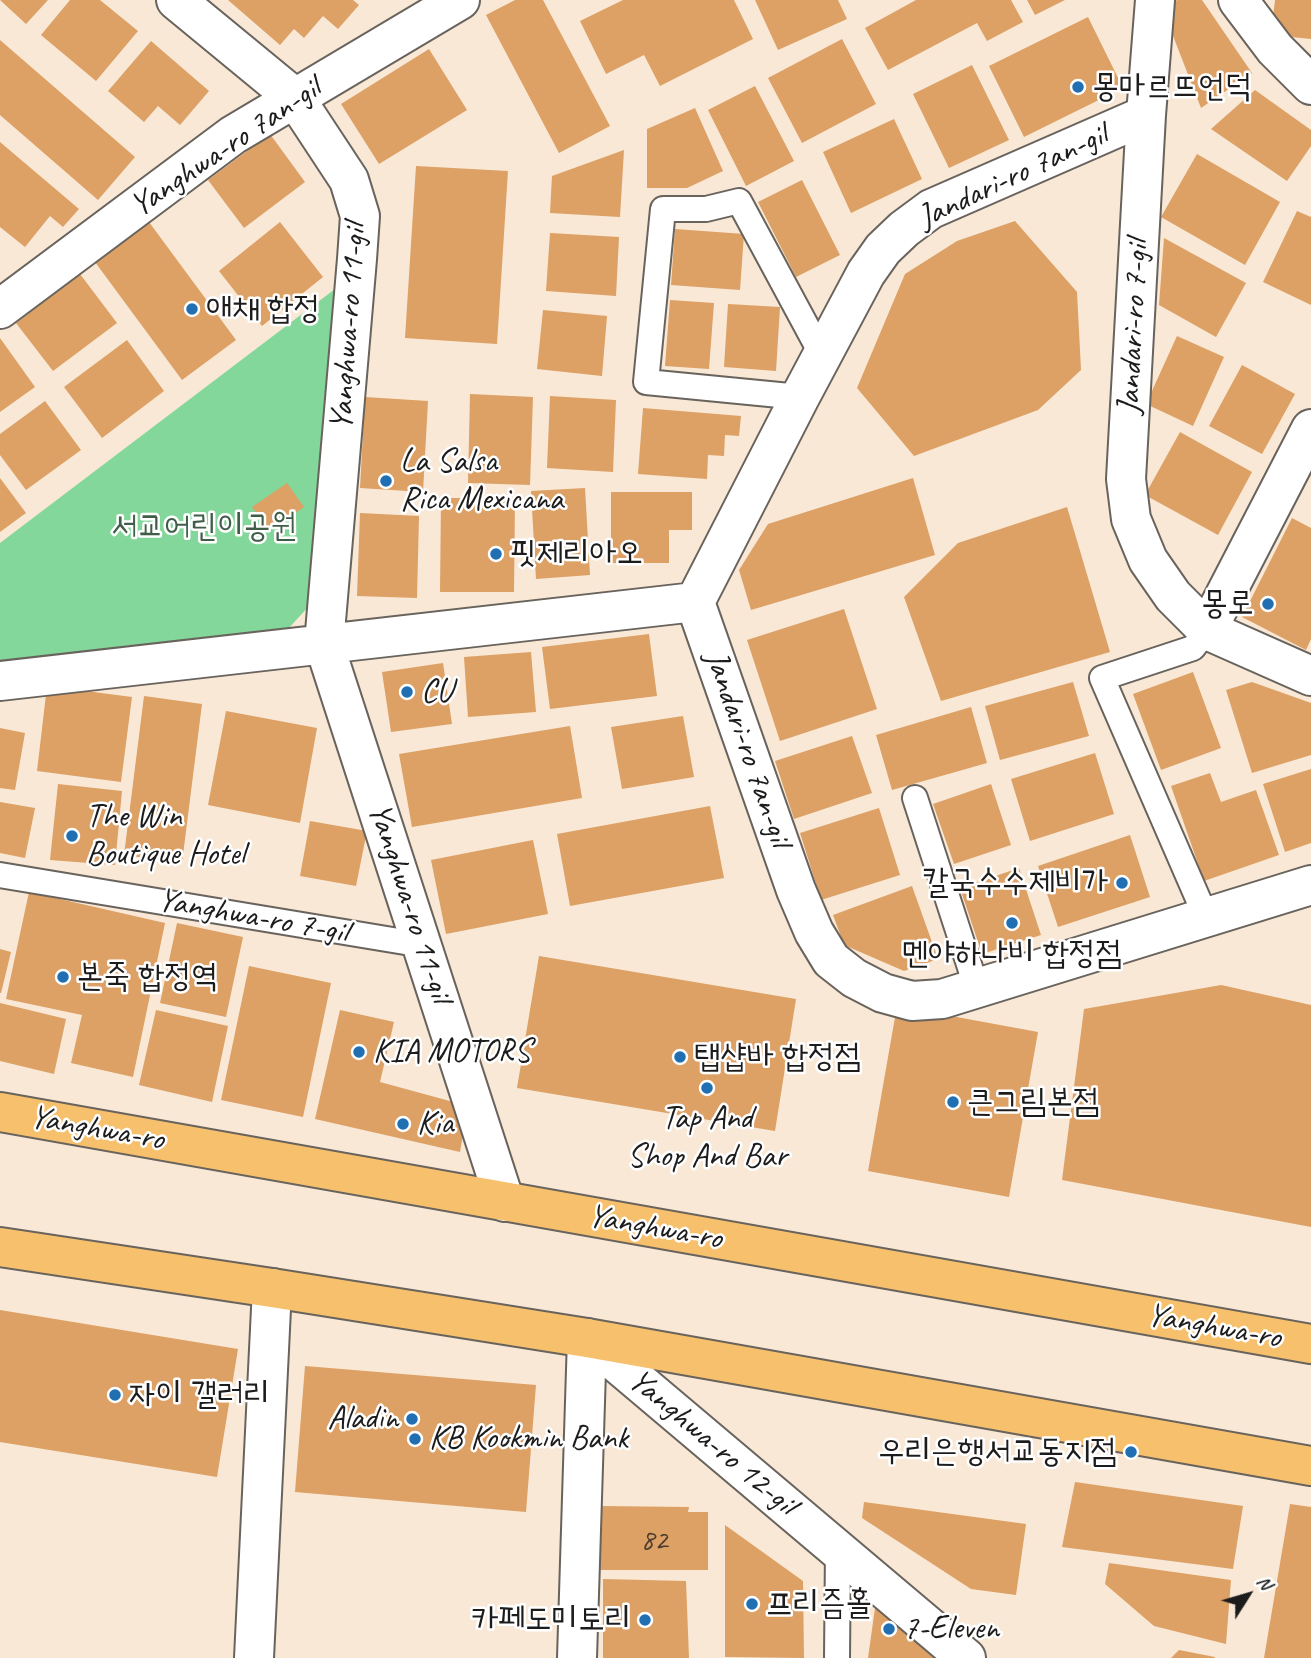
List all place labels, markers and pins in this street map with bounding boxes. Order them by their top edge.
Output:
place label: 몽마르뜨언덕 [1092,67,1251,107]
marker: 몽마르뜨언덕 [1070,79,1086,95]
place label: 애채 합정 [206,289,320,329]
marker: 애채 합정 [184,301,200,317]
place label: La Salsa Rica Mexicana [400,442,563,520]
marker: La Salsa Rica Mexicana [378,473,394,489]
place label: 핏제리아오 [510,534,643,574]
marker: 핏제리아오 [488,546,504,562]
place label: 몽로 [1201,584,1254,624]
marker: 몽로 [1260,596,1276,612]
place label: CU [421,672,452,712]
marker: CU [399,684,415,700]
place label: The Win Boutique Hotel [86,797,245,875]
marker: The Win Boutique Hotel [64,828,80,844]
place label: 칼국수수제비가 [922,863,1108,903]
marker: 칼국수수제비가 [1114,875,1130,891]
marker: 멘야하나비 합정점 [1004,915,1020,931]
place label: 멘야하나비 합정점 [902,934,1122,974]
place label: 본죽 합정역 [77,957,218,997]
marker: 본죽 합정역 [55,969,71,985]
place label: KIA MOTORS [373,1032,530,1072]
place label: 탭샵바 합정점 [694,1037,861,1077]
marker: KIA MOTORS [351,1044,367,1060]
marker: 탭샵바 합정점 [672,1049,688,1065]
marker: Tap And Shop And Bar [699,1080,715,1096]
place label: 큰그림본점 [967,1082,1100,1122]
marker: 큰그림본점 [945,1094,961,1110]
place label: Tap And Shop And Bar [627,1099,787,1177]
place label: Kia [417,1104,453,1144]
marker: Kia [395,1116,411,1132]
place label: 자이 갤러리 [129,1375,270,1415]
marker: 자이 갤러리 [107,1387,123,1403]
place label: Aladin [327,1399,398,1439]
marker: Aladin [404,1411,420,1427]
place label: KB Kookmin Bank [429,1419,628,1459]
marker: KB Kookmin Bank [407,1431,423,1447]
place label: 우리은행서교동지점 [878,1432,1117,1472]
marker: 우리은행서교동지점 [1123,1444,1139,1460]
place label: 프리즘홀 [766,1584,872,1624]
marker: 프리즘홀 [744,1596,760,1612]
place label: 카페도미토리 [472,1600,631,1640]
place label: 7-Eleven [903,1609,999,1649]
marker: 카페도미토리 [637,1612,653,1628]
marker: 7-Eleven [881,1621,897,1637]

